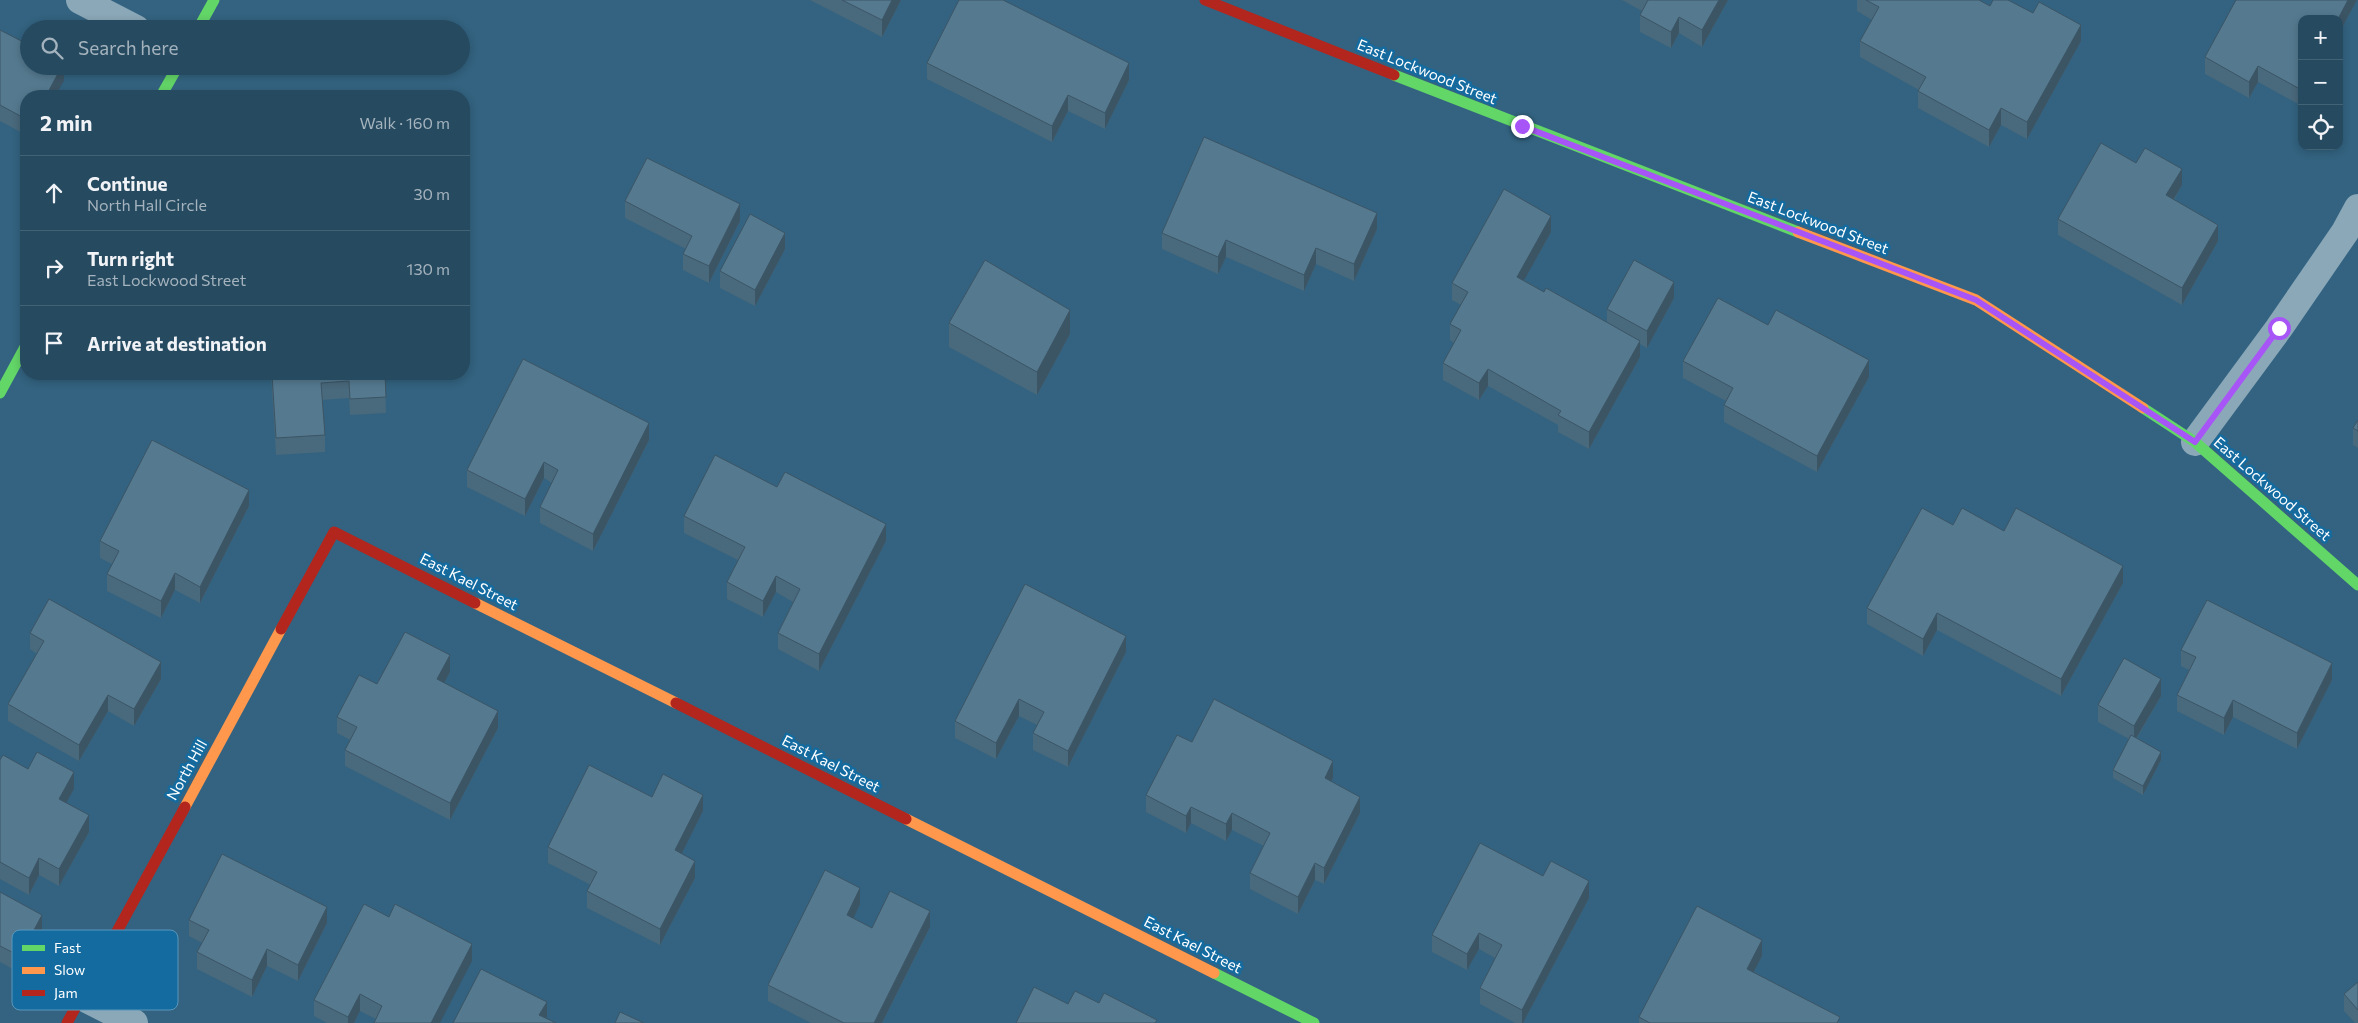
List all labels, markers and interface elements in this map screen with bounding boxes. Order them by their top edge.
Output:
map controls [2298,15,2343,150]
button: + [2298,15,2343,60]
search box [20,20,470,75]
icon: search [38,34,66,62]
street label: East Lockwood Street [1355,35,1500,107]
text: Search here [78,36,178,59]
button: − [2298,60,2343,105]
button: locate [2298,105,2343,150]
text: 2 min [40,110,92,135]
text: Walk · 160 m [360,113,450,132]
route end [1511,115,1534,138]
text: Continue [87,172,167,195]
icon: ahead [40,179,68,207]
text: 30 m [413,184,450,203]
street label: East Lockwood Street [1745,187,1891,257]
text: North Hall Circle [87,195,207,214]
text: Turn right [87,247,174,270]
icon: right [40,254,68,282]
text: 130 m [407,259,450,278]
text: East Lockwood Street [87,270,246,289]
route start [2268,317,2291,340]
icon: arrive [40,329,68,357]
text: Arrive at destination [87,332,267,355]
street label: East Lockwood Street [2210,432,2335,544]
street label: East Kael Street [417,549,521,614]
street label: East Kael Street [779,731,883,796]
street label: North Hill [162,736,210,803]
street label: East Kael Street [1141,912,1245,977]
legend [12,930,178,1010]
text: Fast [54,939,81,956]
text: Slow [54,961,85,978]
text: Jam [54,984,78,1001]

